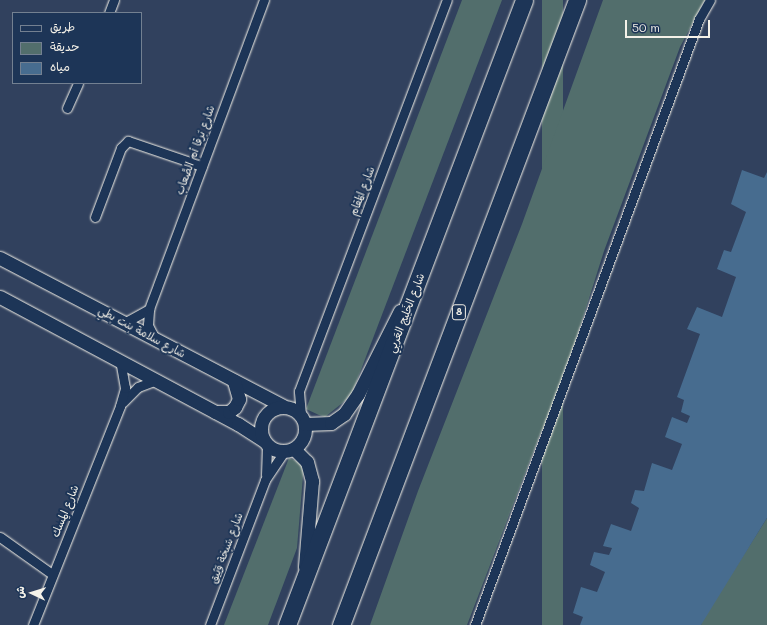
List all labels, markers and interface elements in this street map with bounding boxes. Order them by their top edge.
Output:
legend [12,12,142,84]
scale bar [627,12,712,38]
text: طريق [50,18,75,34]
text: 50 m [632,19,660,35]
text: حديقة [50,38,79,54]
text: مياه [50,58,70,74]
street label: شارع بَرقا أم الصَّعاب [173,103,217,197]
street label: شارع المَقام [347,164,377,218]
street label: شارع الخَلِيج العَربِي [385,271,427,355]
street label: شارع سلامة بنت بطي [96,303,188,361]
road number: 8 [451,304,467,320]
street label: شارع المِسك [49,483,81,539]
street label: شارع سَبخة وَثِيق [206,511,246,585]
north arrow [12,573,52,613]
text: ش [12,586,27,599]

